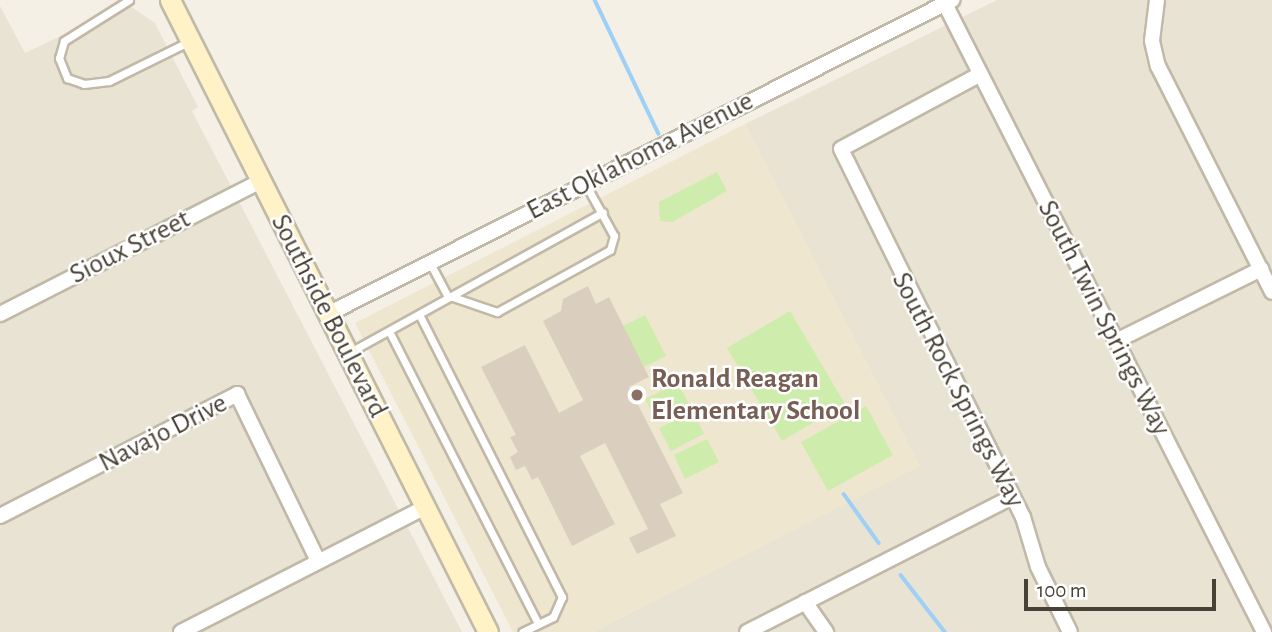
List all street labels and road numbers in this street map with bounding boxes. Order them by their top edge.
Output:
street label: East Oklahoma Avenue [521,84,759,228]
street label: South Twin Springs Way [1030,195,1178,441]
street label: Sioux Street [64,202,196,292]
street label: Southside Boulevard [263,209,395,423]
street label: South Rock Springs Way [884,267,1032,513]
street label: Navajo Drive [93,386,233,480]

